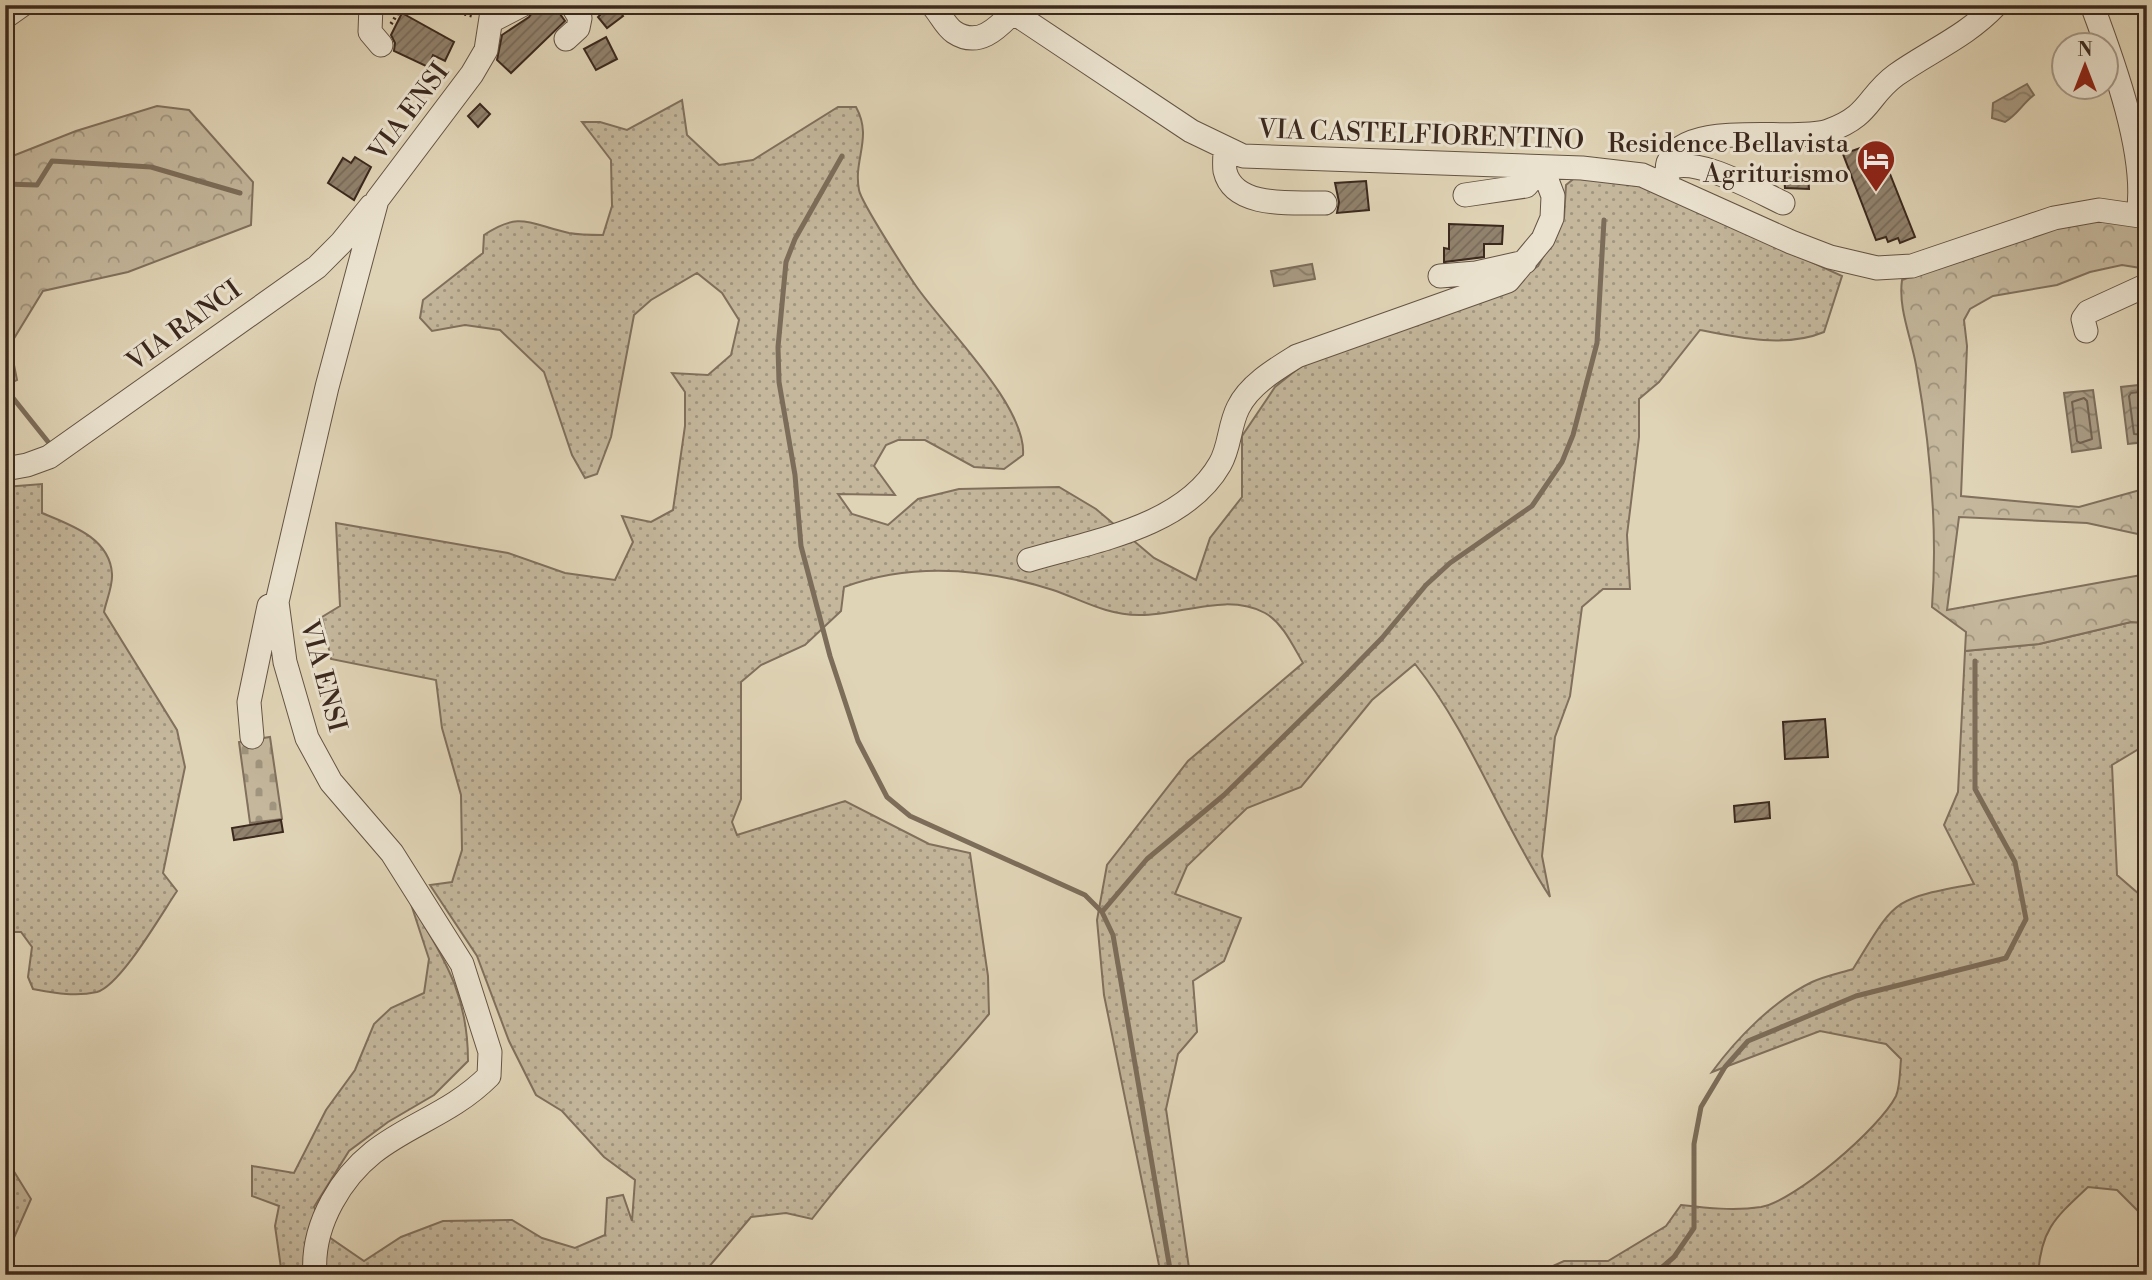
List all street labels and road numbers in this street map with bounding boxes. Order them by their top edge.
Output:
street label: VIA ENSI [361,57,456,168]
street label: VIA CASTELFIORENTINO [1256,113,1585,157]
street label: VIA RANCI [120,274,248,379]
street label: VIA ENSI [293,616,353,735]

